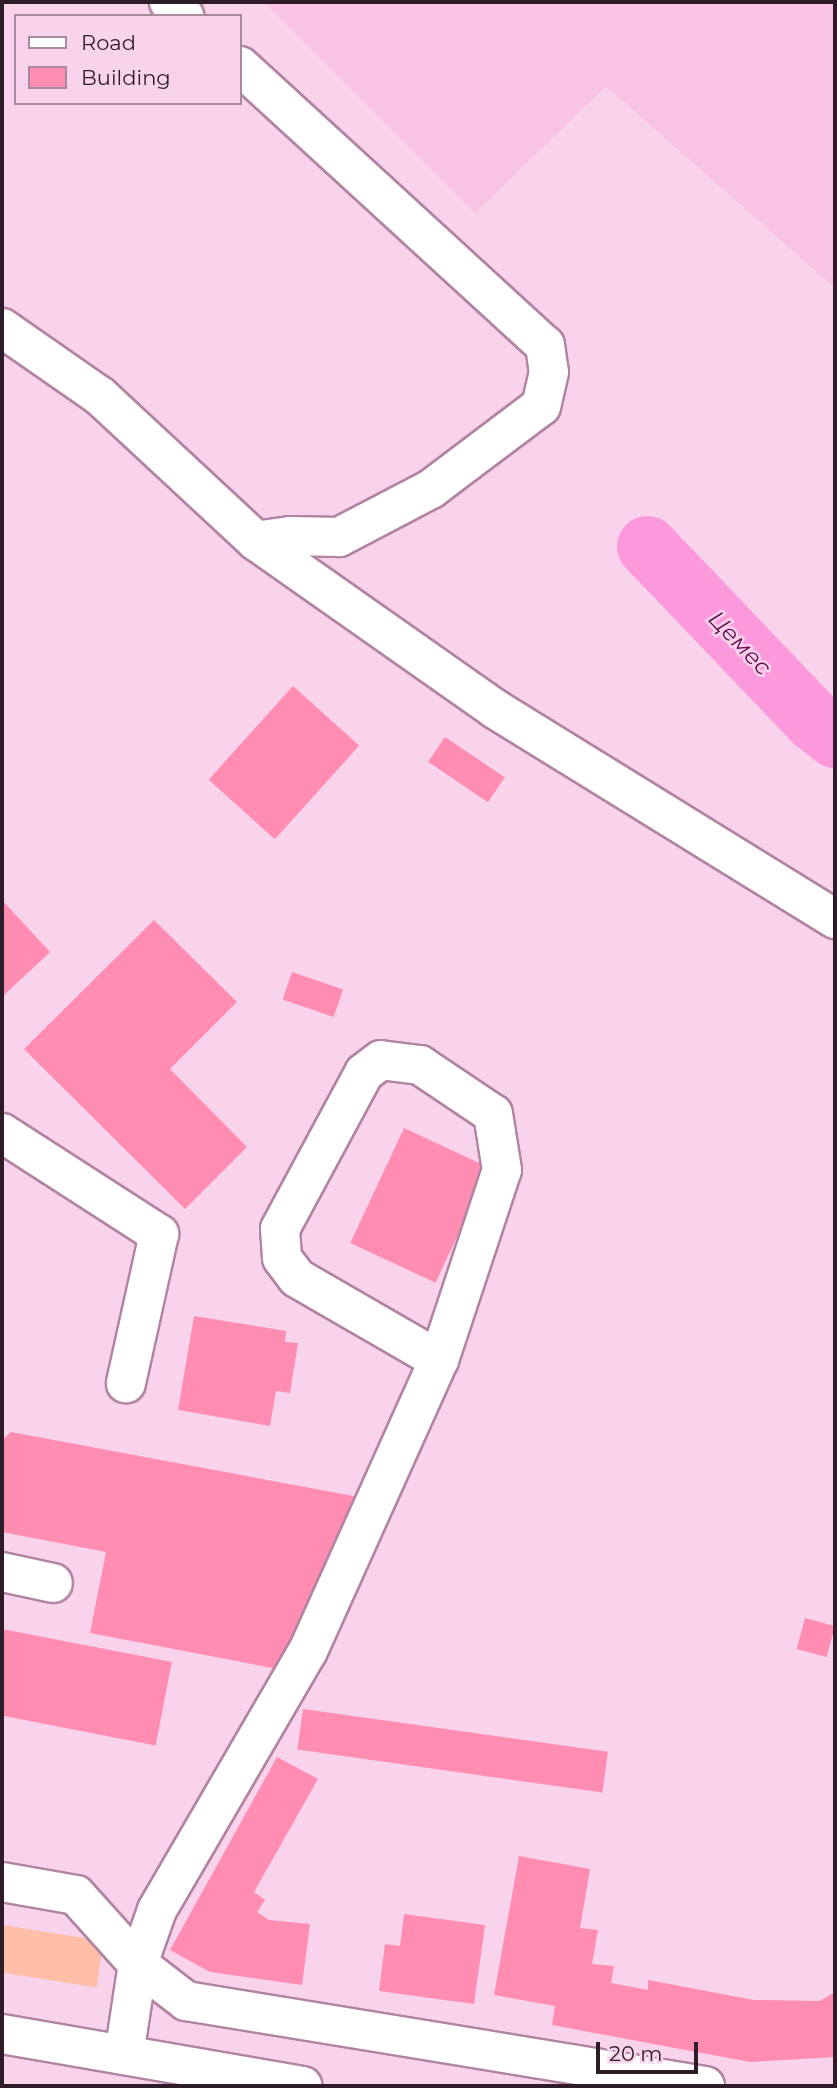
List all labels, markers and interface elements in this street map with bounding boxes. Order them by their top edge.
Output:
legend [14,14,242,105]
text: Road [81,30,136,55]
text: Building [81,65,171,90]
water label: Цемес [703,605,777,681]
scale bar [599,2028,700,2072]
text: 20 m [609,2041,663,2066]

